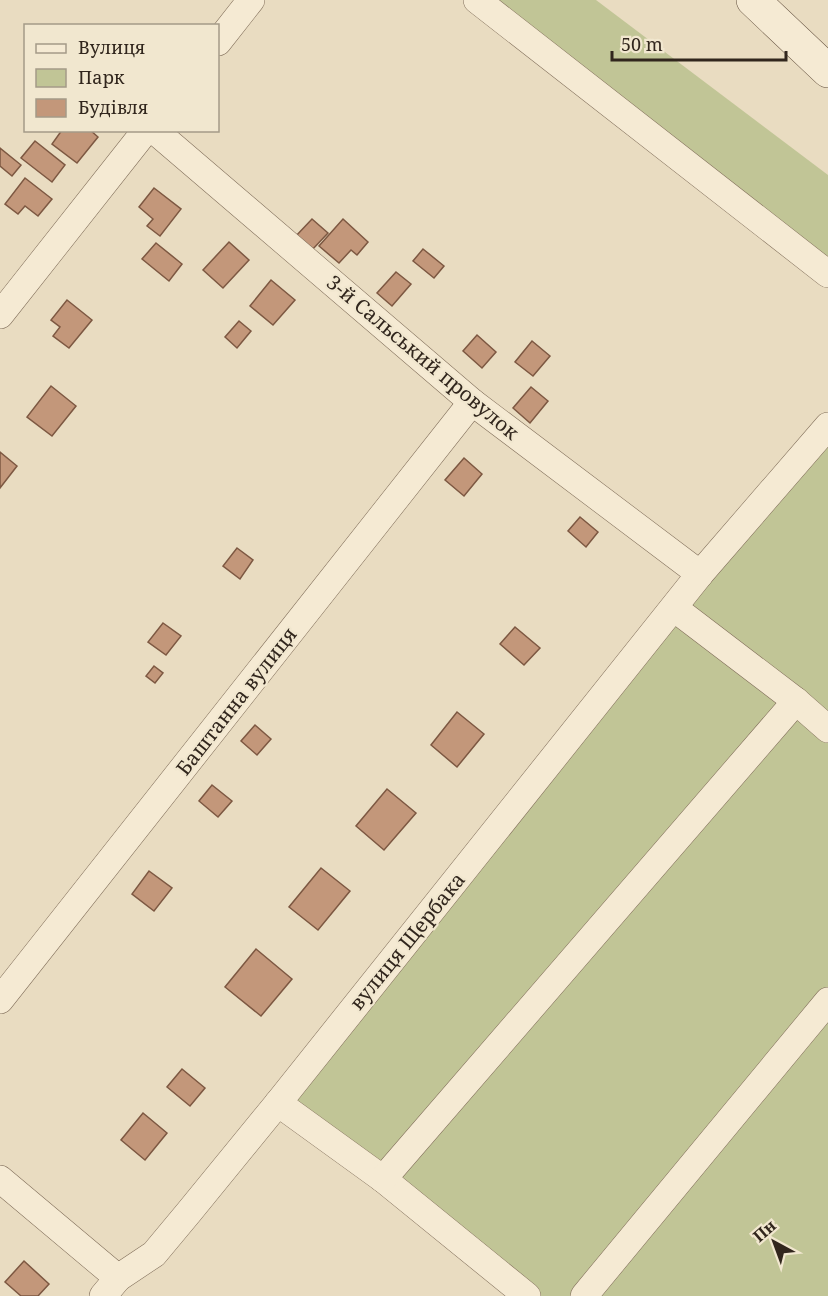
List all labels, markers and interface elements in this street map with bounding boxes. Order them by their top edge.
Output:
legend [24,24,219,132]
scale bar [612,24,786,62]
text: 50 m [621,32,663,56]
text: Вулиця [78,35,145,59]
text: Парк [78,65,125,89]
text: Будівля [78,95,148,119]
street label: 3-й Сальський провулок [321,269,525,446]
street label: Баштанна вулиця [170,621,302,781]
street label: вулиця Щербака [343,867,471,1015]
north arrow [744,1212,804,1272]
text: Пн [748,1214,780,1247]

